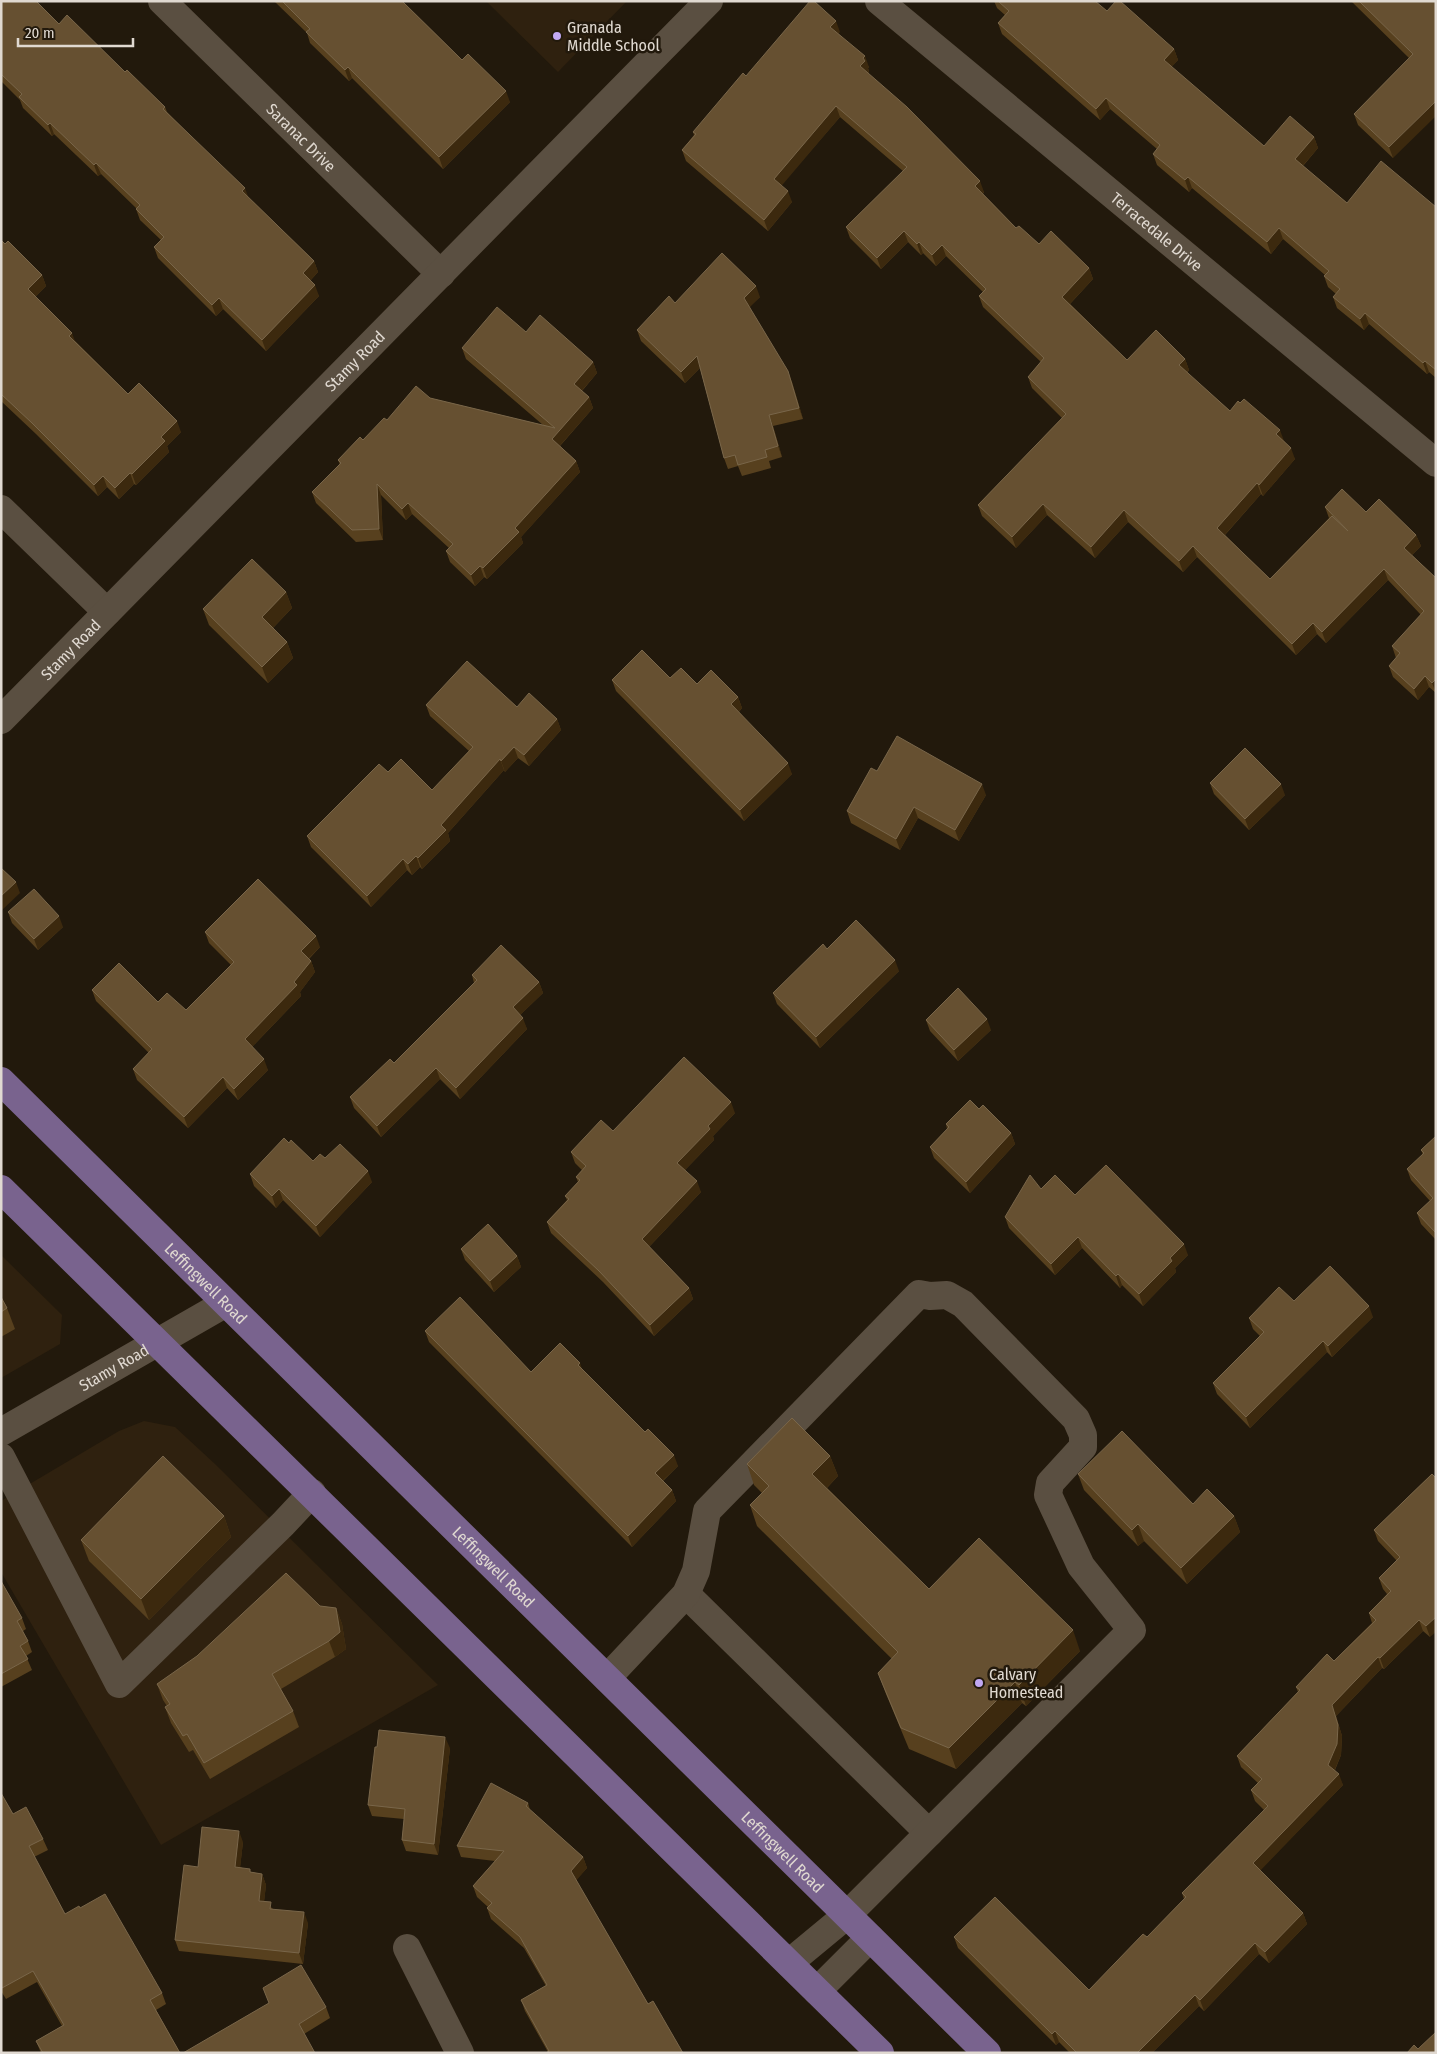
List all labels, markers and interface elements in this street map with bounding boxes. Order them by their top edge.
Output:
scale bar [18,15,132,47]
place label: Granada Middle School [567,18,660,55]
text: 20 m [25,24,55,42]
marker: Granada Middle School [551,30,563,42]
street label: Saranac Drive [263,99,340,176]
street label: Terracedale Drive [1107,188,1207,275]
street label: Stamy Road [321,327,388,395]
street label: Stamy Road [37,615,104,684]
street label: Leffingwell Road [161,1239,251,1328]
street label: Stamy Road [76,1340,152,1395]
street label: Leffingwell Road [449,1522,539,1611]
place label: Calvary Homestead [989,1665,1063,1702]
marker: Calvary Homestead [973,1677,985,1689]
street label: Leffingwell Road [738,1807,828,1896]

